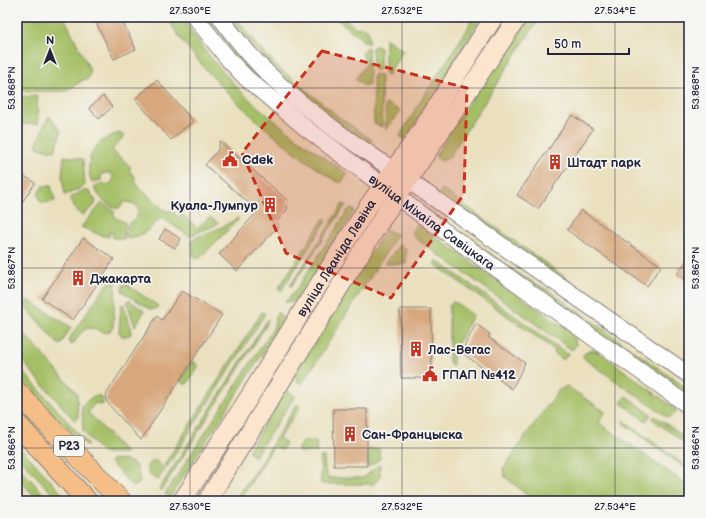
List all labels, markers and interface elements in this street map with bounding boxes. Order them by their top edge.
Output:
text: 27.530°E [169,5,211,17]
text: 27.532°E [381,5,423,17]
text: 27.534°E [594,5,636,17]
north arrow [30,30,70,70]
scale bar [548,30,629,56]
text: N [46,34,54,47]
text: 50 m [554,37,581,52]
text: 53.868°N [6,66,18,110]
text: 53.868°N [690,66,702,110]
public building icon: Cdek [221,150,239,168]
place label: Cdek [242,152,273,168]
building icon: Штадт парк [546,153,564,171]
place label: Штадт парк [567,155,642,171]
street label: вуліца Міхаіла Савіцкага [365,171,498,274]
building icon: Куала-Лумпур [261,196,279,214]
street label: вуліца Леаніда Левіна [294,196,380,320]
place label: Куала-Лумпур [170,198,258,214]
text: 53.867°N [6,247,18,289]
text: 53.867°N [690,247,702,289]
building icon: Джакарта [69,269,87,287]
place label: Джакарта [90,271,152,287]
building icon: Лас-Вегас [407,340,425,358]
place label: Лас-Вегас [427,342,491,358]
public building icon: ГПАП №412 [421,365,439,383]
place label: ГПАП №412 [442,367,516,383]
building icon: Сан-Францыска [341,425,359,443]
text: 53.866°N [6,426,18,470]
text: 53.866°N [690,426,702,470]
place label: Сан-Францыска [362,427,463,443]
road number: Р23 [54,436,84,456]
text: 27.530°E [169,501,211,513]
text: 27.532°E [381,501,423,513]
text: 27.534°E [594,501,636,513]

